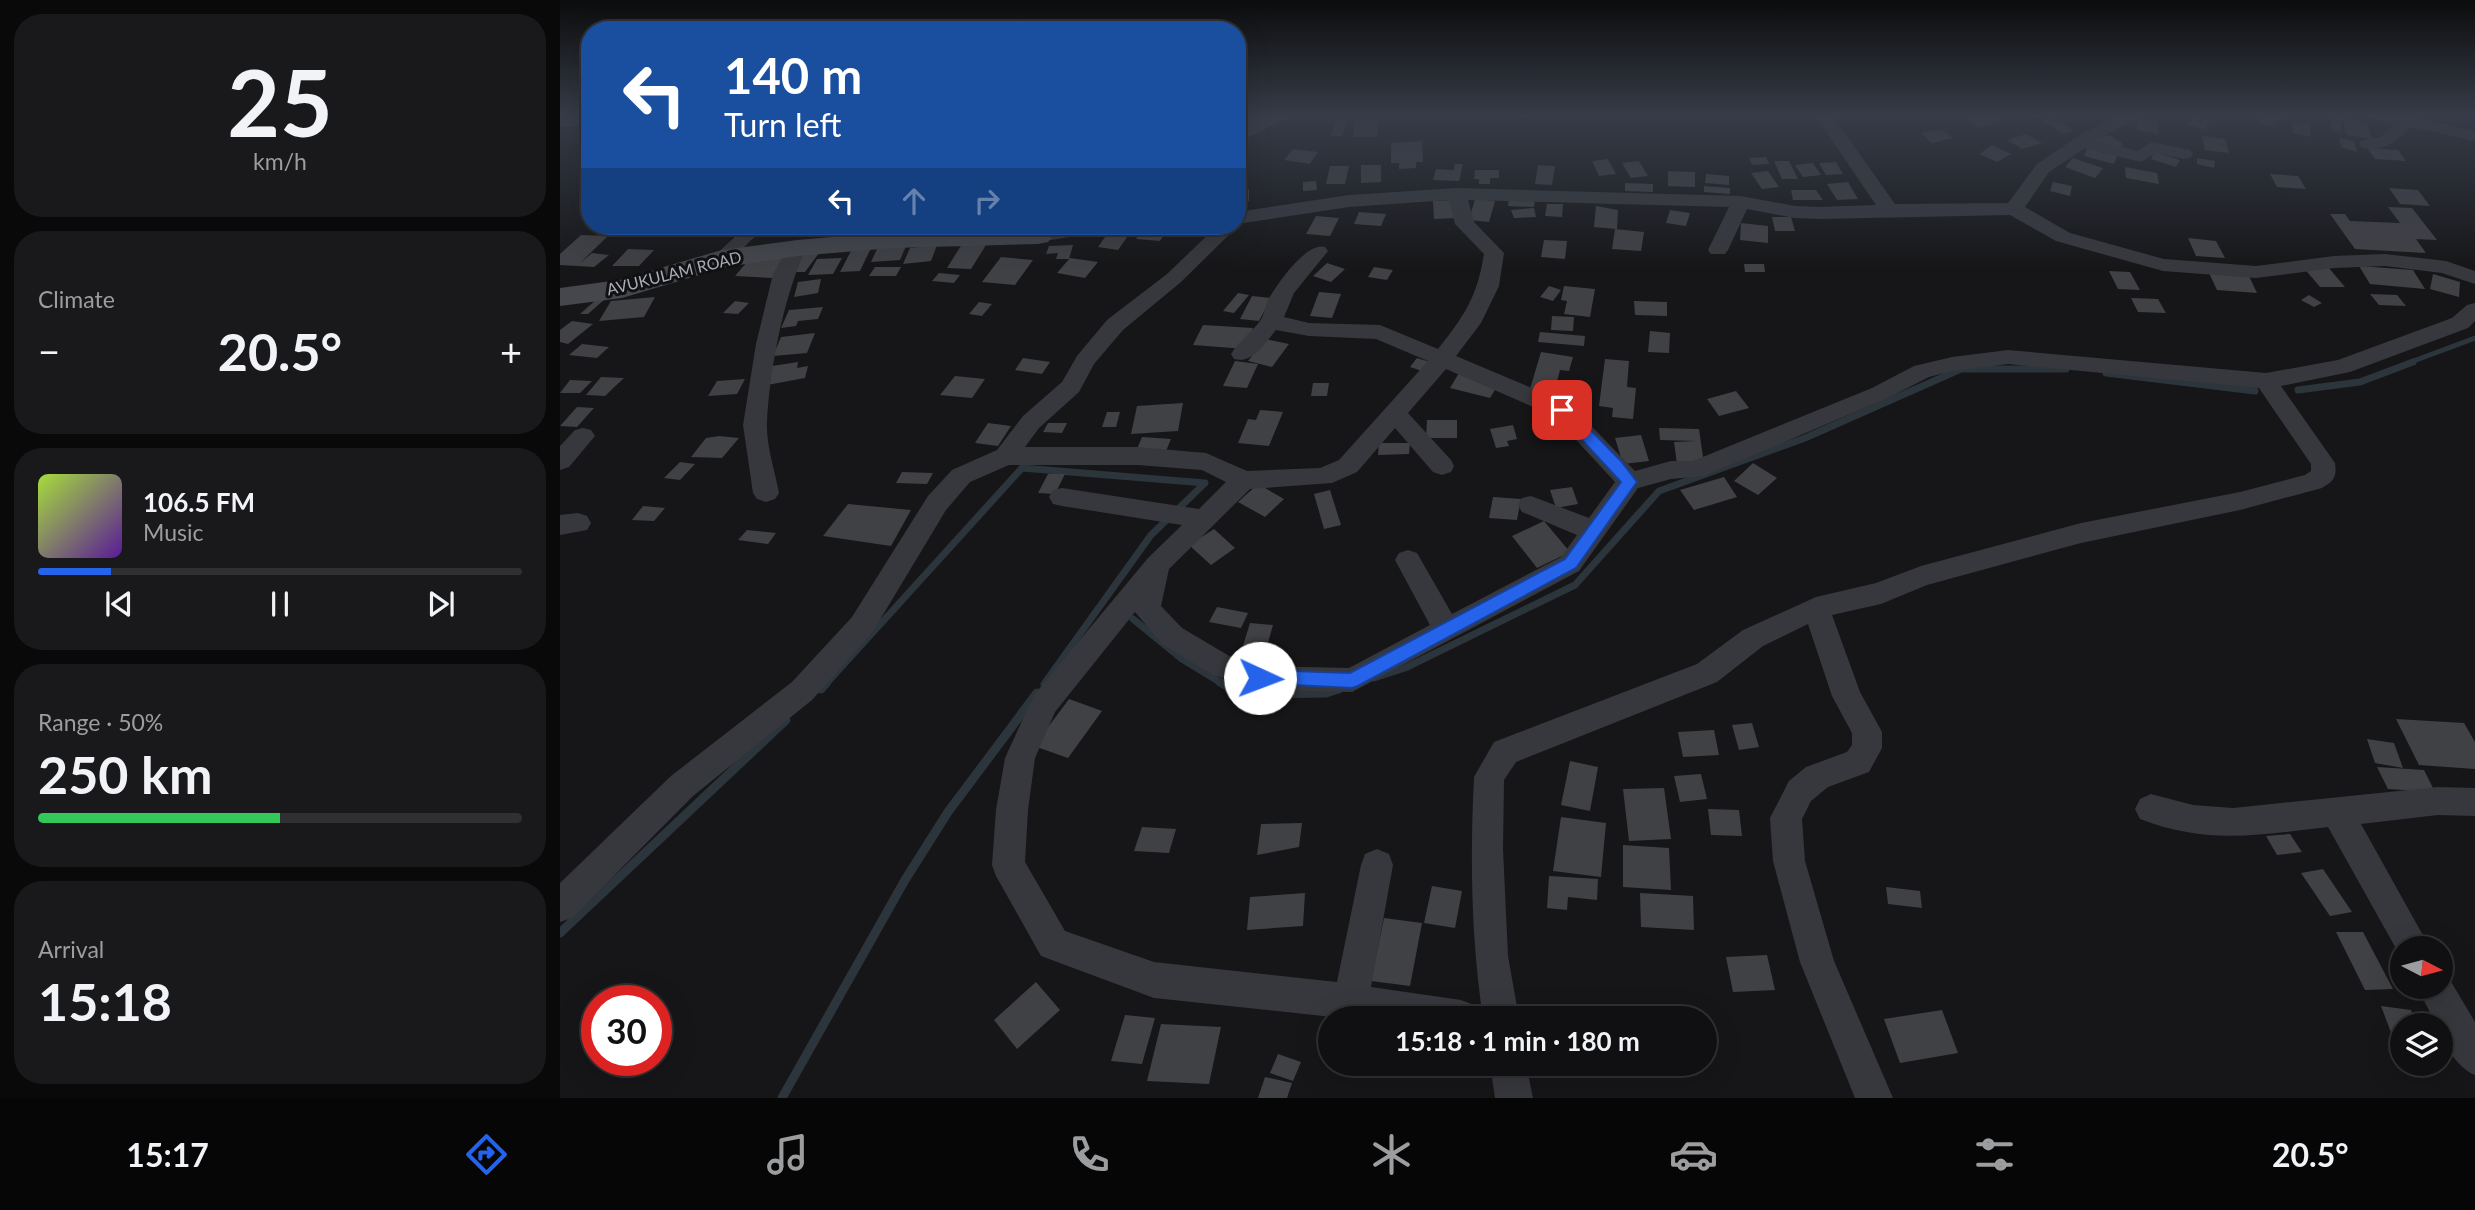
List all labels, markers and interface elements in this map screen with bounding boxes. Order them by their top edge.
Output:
text: 140 m [724,46,862,104]
text: 25 [227,47,333,156]
icon: left [609,49,700,140]
text: Turn left [724,105,841,144]
text: km/h [253,147,307,175]
icon: left [822,182,860,220]
icon: ahead [895,182,933,220]
icon: right [968,182,1006,220]
street label: AVUKULAM ROAD [604,247,743,298]
text: Climate [38,285,115,313]
text: 20.5° [218,320,342,382]
text: − [38,328,60,374]
text: + [500,328,522,374]
pin [1532,380,1592,440]
icon: arrive [1543,391,1581,429]
text: 106.5 FM [143,486,255,518]
text: Music [143,518,203,546]
icon: previous [100,585,138,623]
icon: pause [261,585,299,623]
icon: next [422,585,460,623]
position arrow [1223,641,1297,715]
text: Range · 50% [38,708,163,736]
text: 250 km [38,743,212,805]
text: Arrival [38,935,104,963]
north arrow [2390,936,2454,999]
map controls [2390,936,2453,1076]
text: 15:18 [38,970,172,1032]
speed limit sign: 30 [581,985,672,1076]
button: layers [2390,1013,2453,1076]
text: 15:18 · 1 min · 180 m [1395,1025,1640,1057]
icon: directions [462,1130,511,1179]
icon: music [763,1130,812,1179]
icon: phone [1065,1130,1114,1179]
icon: climate [1367,1130,1416,1179]
icon: car [1669,1130,1718,1179]
icon: filters [1970,1130,2019,1179]
text: 15:17 [126,1135,209,1174]
text: 20.5° [2272,1135,2349,1174]

